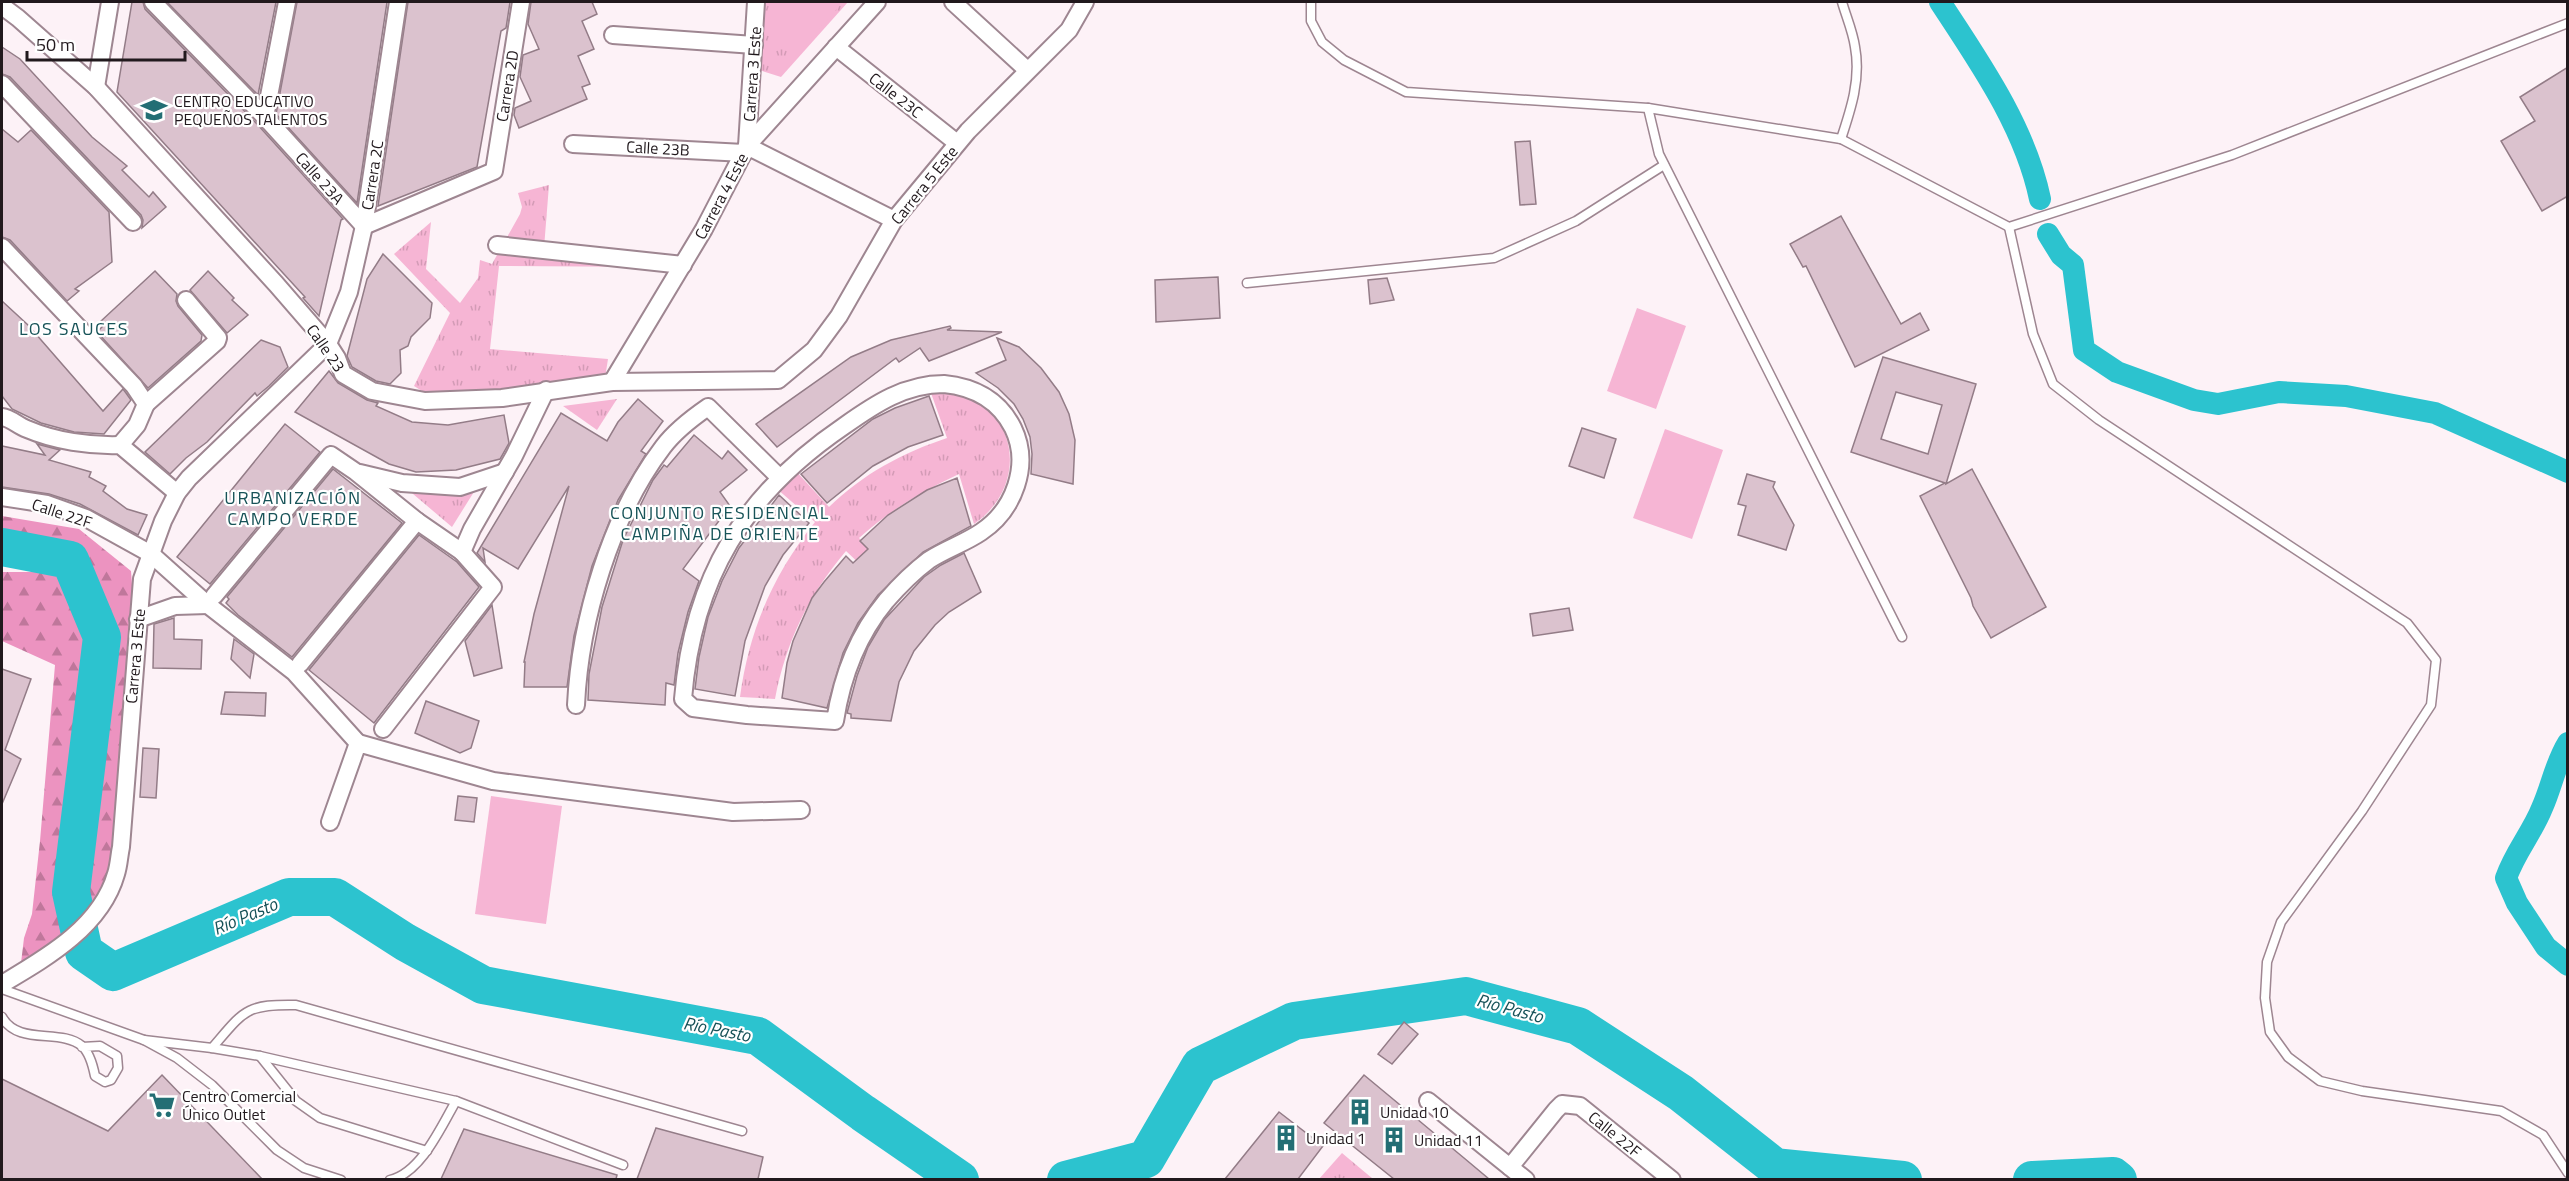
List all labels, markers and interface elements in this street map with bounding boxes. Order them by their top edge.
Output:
scale bar [27,24,184,62]
street label: Carrera 3 Este [737,26,767,122]
text: 50 m [36,31,75,58]
street label: Carrera 2D [490,49,524,123]
street label: Calle 23C [864,66,928,124]
place label: CENTRO EDUCATIVO PEQUEÑOS TALENTOS [174,89,327,131]
school or university icon: CENTRO EDUCATIVO PEQUEÑOS TALENTOS [139,95,169,125]
street label: Calle 23B [626,134,690,162]
street label: Carrera 2C [355,138,389,212]
street label: Carrera 5 Este [885,140,963,230]
street label: Calle 23A [290,146,350,210]
street label: Carrera 4 Este [688,148,754,244]
district label: LOS SAUCES [19,315,129,342]
street label: Calle 23 [301,319,351,377]
district label: URBANIZACIÓN CAMPO VERDE [224,484,362,532]
street label: Calle 22F [29,492,95,534]
district label: CONJUNTO RESIDENCIAL CAMPIÑA DE ORIENTE [610,499,830,547]
street label: Carrera 3 Este [119,608,151,704]
water label: Río Pasto [208,890,283,942]
water label: Río Pasto [1474,986,1547,1030]
water label: Río Pasto [681,1009,754,1049]
place label: Centro Comercial Único Outlet [182,1084,296,1126]
supermarket icon: Centro Comercial Único Outlet [147,1090,177,1120]
building icon: Unidad 10 [1345,1097,1375,1127]
place label: Unidad 10 [1380,1100,1449,1124]
street label: Calle 22F [1583,1105,1647,1163]
building icon: Unidad 1 [1271,1123,1301,1153]
building icon: Unidad 11 [1379,1125,1409,1155]
place label: Unidad 1 [1306,1126,1366,1150]
place label: Unidad 11 [1414,1128,1483,1152]

